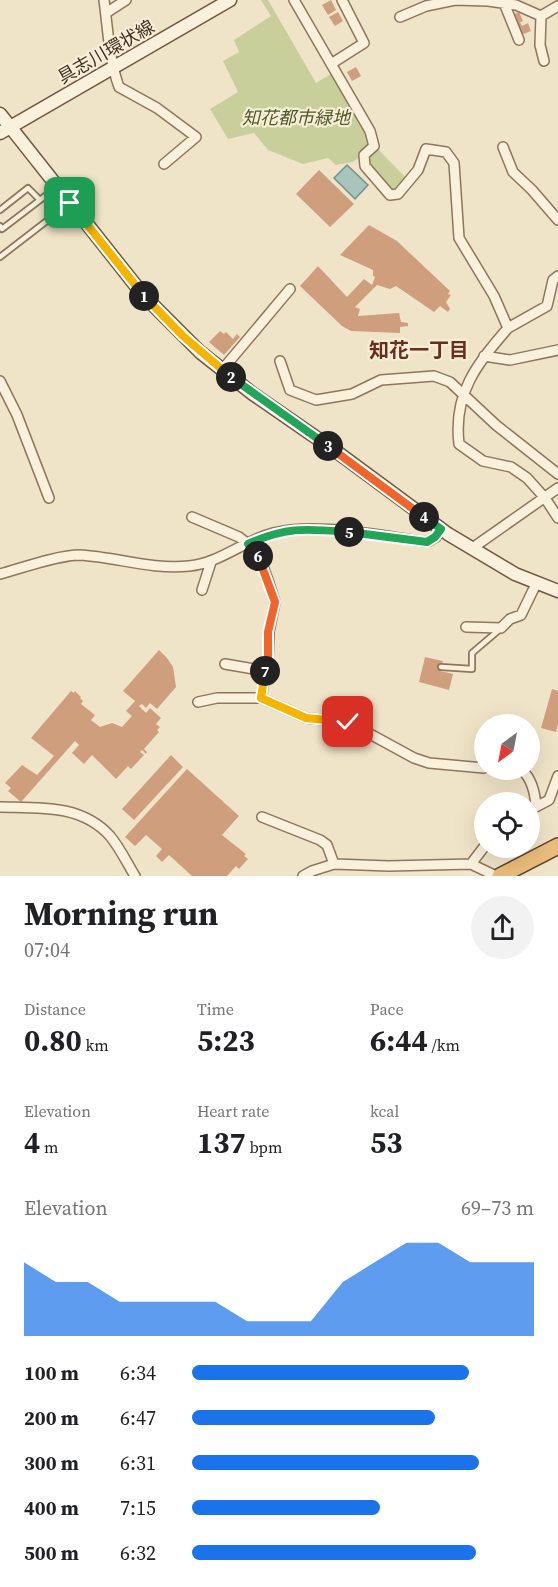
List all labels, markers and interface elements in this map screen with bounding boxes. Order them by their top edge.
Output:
street label: 具志川環状線 [53,14,159,89]
park label: 知花都市緑地 [242,105,352,130]
pin [44,177,95,228]
icon: arrive [53,186,86,219]
pin: 1 [129,281,159,311]
text: 1 [140,285,148,307]
district label: 知花一丁目 [369,336,469,364]
pin: 2 [216,362,246,392]
text: 2 [227,366,235,388]
pin: 3 [313,431,343,461]
text: 3 [324,435,332,457]
pin: 4 [409,502,439,532]
text: 4 [420,506,428,528]
pin: 5 [334,517,364,547]
text: 5 [345,521,353,543]
pin: 6 [243,541,273,571]
text: 6 [254,545,262,567]
pin: 7 [250,656,280,686]
text: 7 [261,660,269,682]
pin [322,696,373,747]
icon: check [331,705,364,738]
north arrow [474,714,540,780]
map controls [474,714,540,858]
button: locate [474,792,540,858]
text: Morning run [24,891,218,936]
button: share [471,896,534,959]
text: 07:04 [24,936,70,964]
text: Distance [24,998,86,1020]
text: Time [197,998,234,1020]
text: Pace [370,998,404,1020]
text: 0.80 [24,1020,82,1061]
text: 5:23 [197,1020,255,1061]
text: 6:44 [370,1020,428,1061]
text: km [82,1034,109,1056]
text: /km [428,1034,460,1056]
text: Elevation [24,1100,91,1122]
text: Heart rate [197,1100,269,1122]
text: kcal [370,1100,399,1122]
text: 4 [24,1122,40,1163]
text: 137 [197,1122,246,1163]
text: 53 [370,1122,403,1163]
text: m [40,1136,58,1158]
text: bpm [246,1136,282,1158]
text: Elevation [24,1194,108,1222]
text: 69–73 m [461,1194,534,1222]
text: 100 m [24,1359,79,1387]
text: 6:34 [120,1359,156,1387]
text: 200 m [24,1404,79,1432]
text: 6:47 [120,1404,156,1432]
text: 300 m [24,1449,79,1477]
text: 6:31 [120,1449,156,1477]
text: 400 m [24,1494,79,1522]
text: 7:15 [120,1494,156,1522]
text: 500 m [24,1539,79,1567]
text: 6:32 [120,1539,156,1567]

